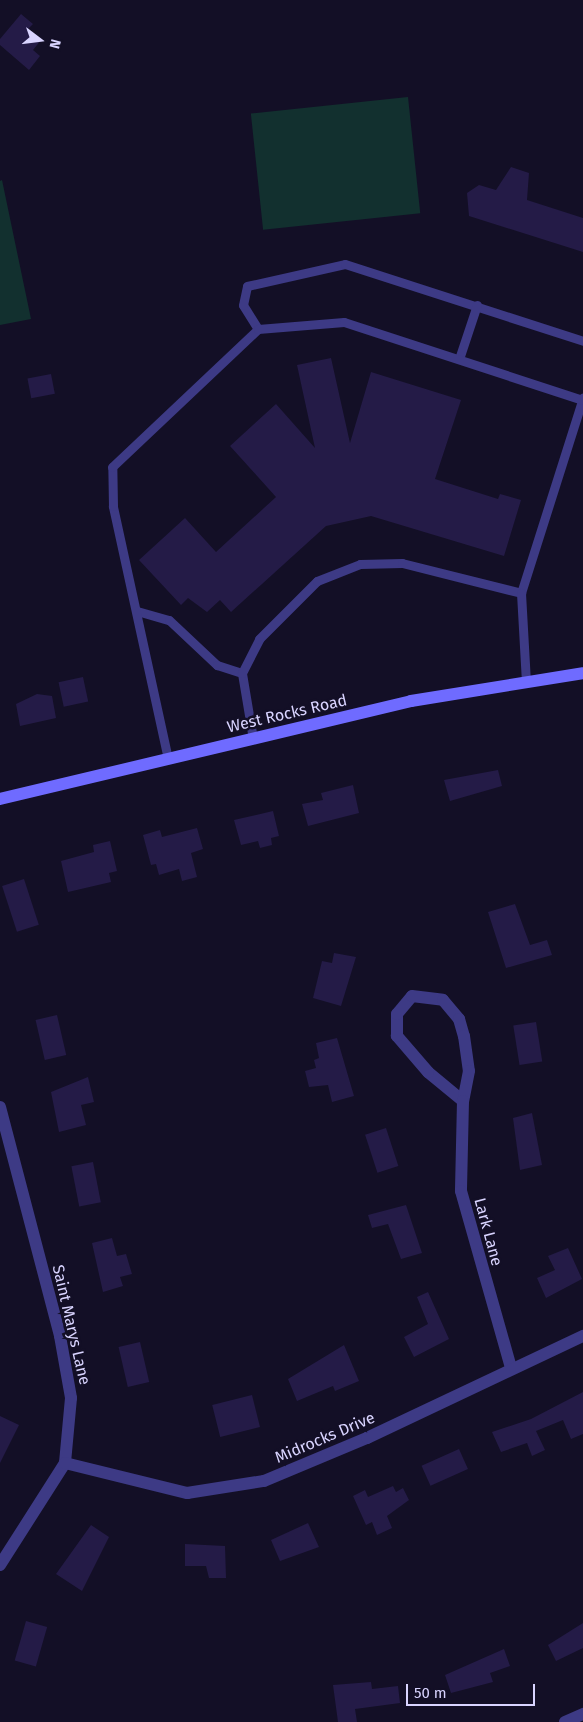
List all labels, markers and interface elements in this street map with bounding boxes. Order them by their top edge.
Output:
north arrow [15,15,65,65]
text: N [46,37,64,51]
street label: West Rocks Road [225,691,349,737]
street label: Lark Lane [470,1196,506,1268]
street label: Saint Marys Lane [48,1263,94,1387]
street label: Midrocks Drive [272,1408,378,1468]
scale bar [408,1674,537,1706]
text: 50 m [414,1684,447,1702]

